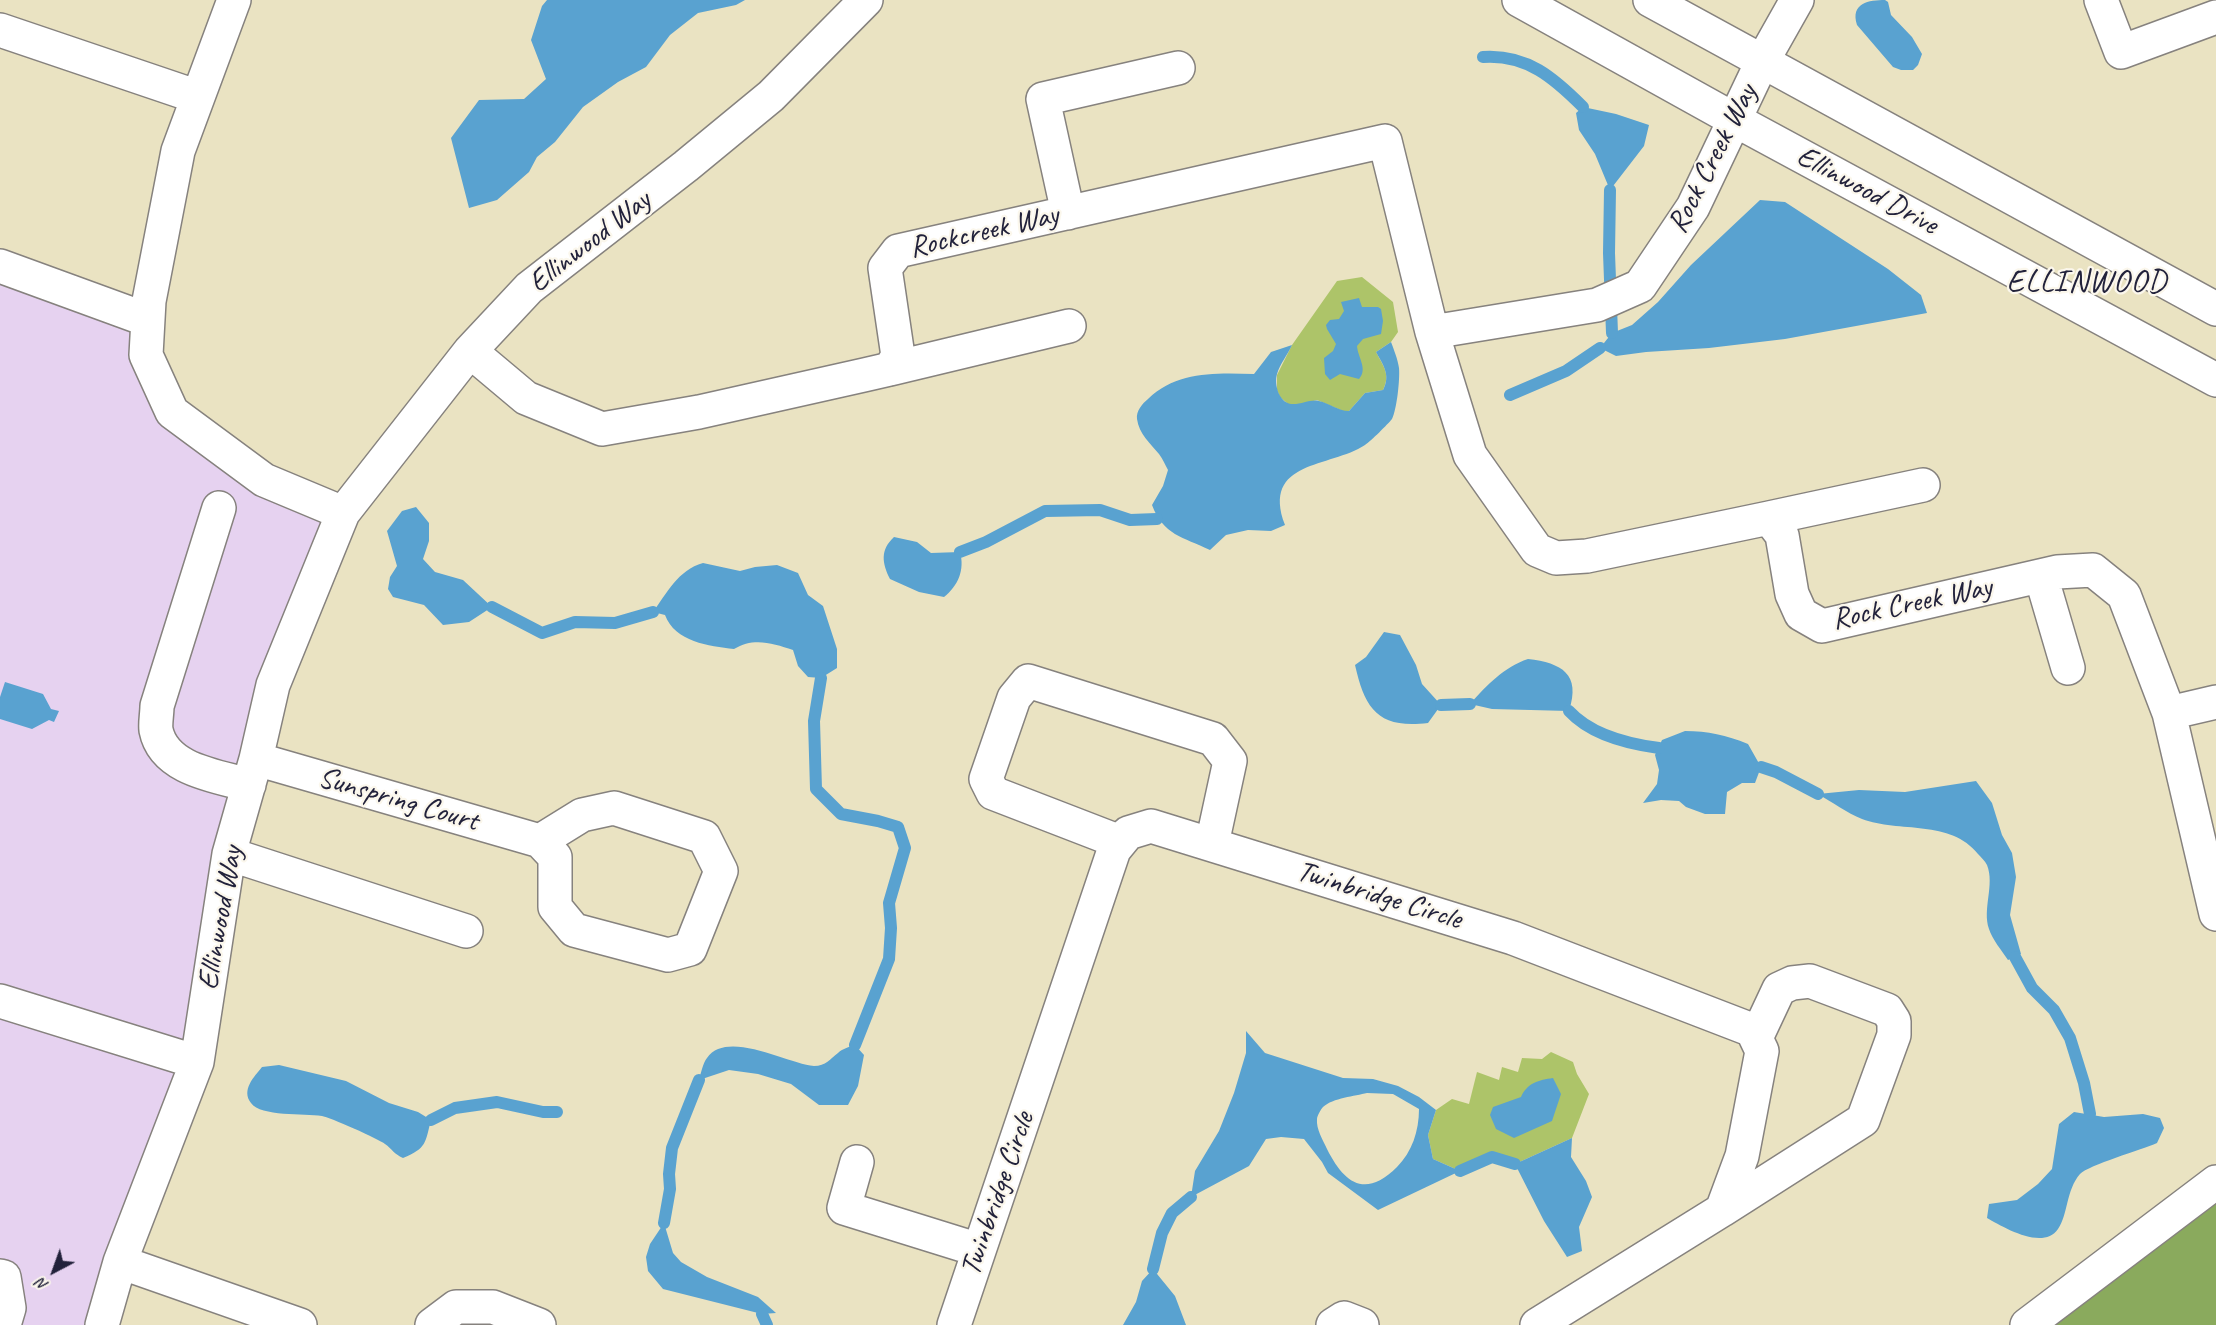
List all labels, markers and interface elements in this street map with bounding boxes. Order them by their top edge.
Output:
street label: Rock Creek Way [1660,79,1766,239]
street label: Ellinwood Drive [1790,139,1944,243]
street label: Ellinwood Way [522,183,658,301]
street label: Rockcreek Way [906,197,1062,267]
district label: ELLINWOOD [2006,264,2168,302]
street label: Rock Creek Way [1829,570,1995,638]
street label: Sunspring Court [314,760,482,840]
street label: Ellinwood Way [191,843,251,993]
street label: Twinbridge Circle [1292,854,1466,938]
street label: Twinbridge Circle [953,1108,1043,1280]
north arrow [24,1241,84,1301]
text: N [32,1274,52,1295]

